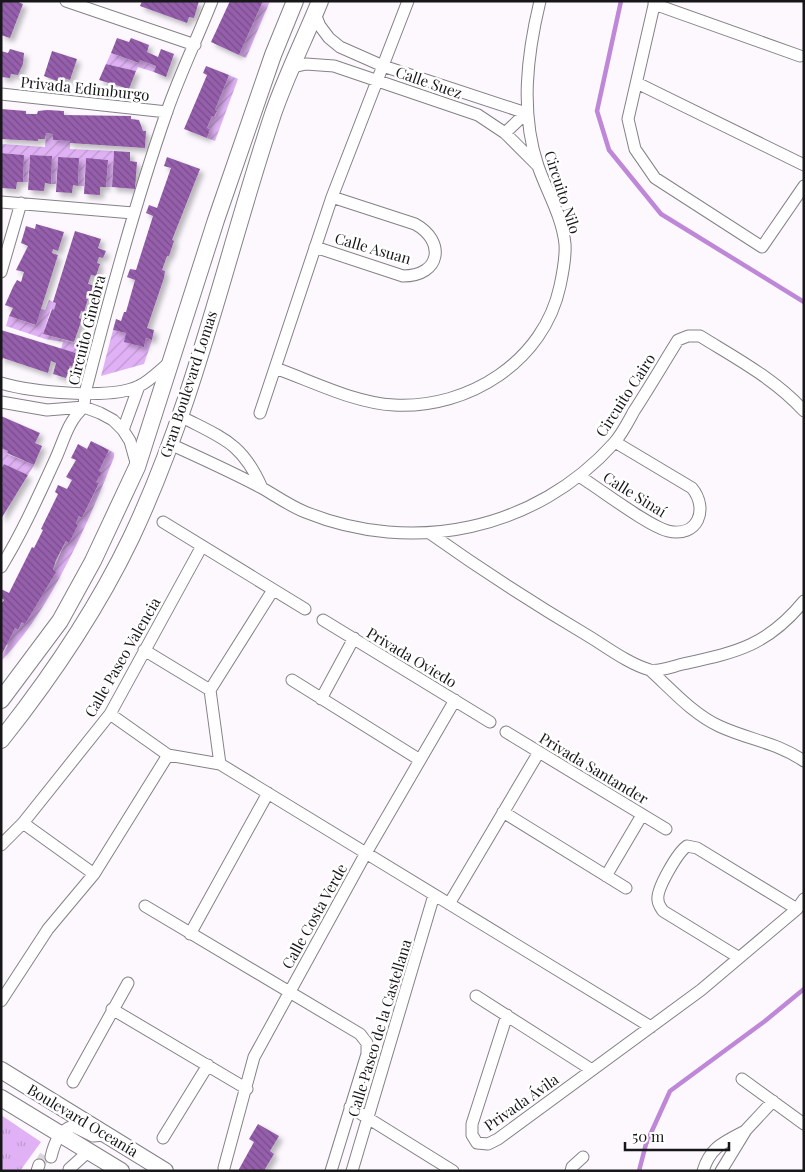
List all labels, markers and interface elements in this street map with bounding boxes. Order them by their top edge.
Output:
street label: Calle Suez [393,61,465,103]
street label: Privada Edimburgo [19,71,151,105]
street label: Circuito Nilo [540,148,586,236]
street label: Calle Asuan [333,228,413,268]
street label: Circuito Ginebra [63,272,109,387]
street label: Gran Boulevard Lomas [155,308,221,460]
street label: Circuito Cairo [591,349,659,441]
street label: Calle Sinaí [600,467,671,522]
street label: Calle Paseo Valencia [80,593,165,721]
street label: Privada Oviedo [363,622,461,692]
street label: Privada Santander [536,728,652,809]
street label: Calle Costa Verde [277,860,351,972]
street label: Calle Paseo de la Castellana [342,936,416,1119]
street label: Privada Ávila [480,1069,563,1135]
street label: Boulevard Oceanía [24,1079,143,1161]
scale bar [625,1120,729,1152]
text: 50 m [632,1126,665,1146]

